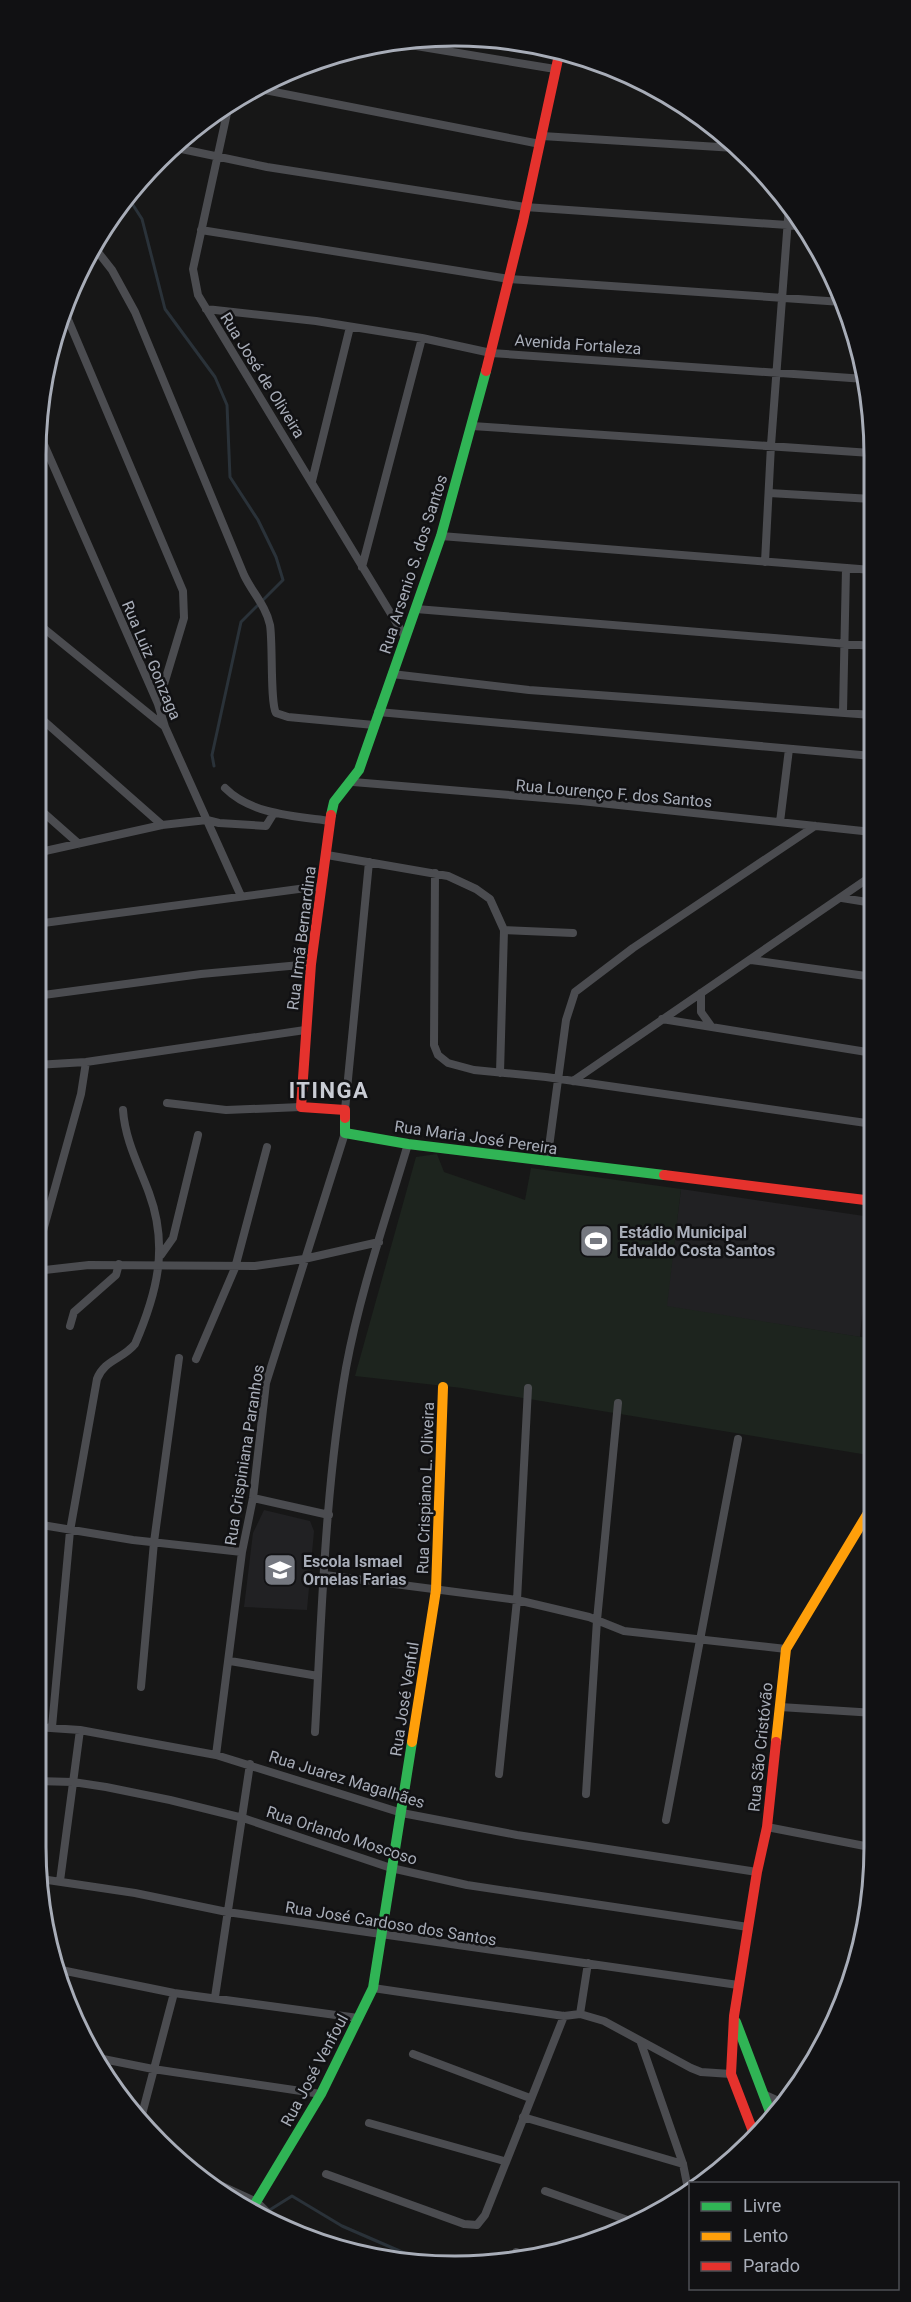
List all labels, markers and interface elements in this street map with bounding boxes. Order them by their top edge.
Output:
street label: Rua José de Oliveira [216,309,309,441]
street label: Avenida Fortaleza [514,331,642,358]
street label: Rua Arsenio S. dos Santos [375,472,451,656]
street label: Rua Luiz Gonzaga [118,598,185,723]
street label: Rua Lourenço F. dos Santos [515,775,713,812]
street label: Rua Irmã Bernardina [283,865,320,1011]
district label: ITINGA [289,1078,369,1103]
street label: Rua Maria José Pereira [393,1117,559,1158]
sports icon: Estádio Municipal Edvaldo Costa Santos [578,1223,614,1259]
place label: Estádio Municipal Edvaldo Costa Santos [619,1223,775,1260]
street label: Rua Crispiniana Paranhos [221,1363,268,1547]
street label: Rua Crispiano L. Oliveira [413,1402,438,1574]
school or university icon: Escola Ismael Ornelas Farias [262,1552,298,1588]
place label: Escola Ismael Ornelas Farias [303,1552,406,1589]
street label: Rua José Venful [386,1641,423,1758]
street label: Rua São Cristóvão [744,1681,777,1813]
street label: Rua Juarez Magalhães [267,1747,427,1812]
street label: Rua Orlando Moscoso [264,1802,420,1869]
street label: Rua José Cardoso dos Santos [284,1897,498,1950]
street label: Rua José Venfoul [277,2011,352,2130]
legend [689,2182,899,2290]
text: Livre [743,2195,781,2216]
text: Lento [743,2225,788,2246]
text: Parado [743,2255,800,2276]

